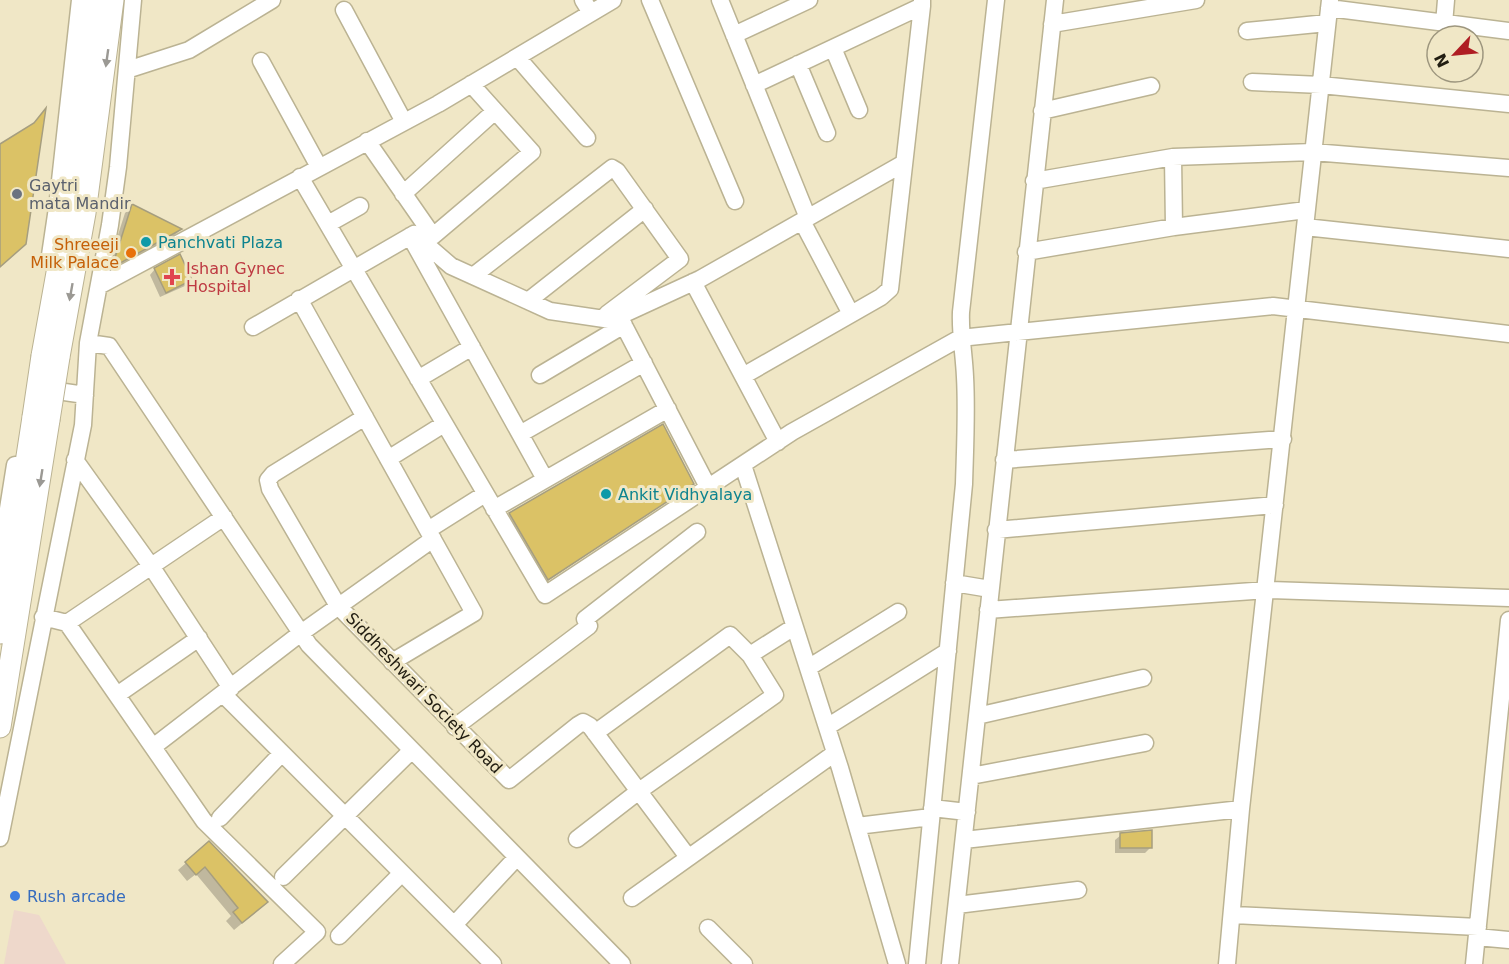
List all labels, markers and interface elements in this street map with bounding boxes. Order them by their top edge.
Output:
north arrow [1425,24,1485,84]
one-way arrow [102,49,111,68]
text: N [1430,50,1453,71]
place label: Gaytri mata Mandir [29,176,131,213]
marker: Gaytri mata Mandir [10,187,24,201]
place label: Panchvati Plaza [158,233,283,252]
place label: Shreeeji Milk Palace [30,235,119,272]
marker: Panchvati Plaza [139,235,153,249]
marker: Shreeeji Milk Palace [124,246,138,260]
place label: Ishan Gynec Hospital [186,259,285,296]
marker: Ishan Gynec Hospital [163,268,181,286]
one-way arrow [66,283,75,302]
one-way arrow [36,468,45,487]
place label: Ankit Vidhyalaya [618,485,752,504]
marker: Ankit Vidhyalaya [599,487,613,501]
street label: Siddheshwari Society Road [342,609,506,777]
place label: Rush arcade [27,887,126,906]
marker: Rush arcade [8,889,22,903]

